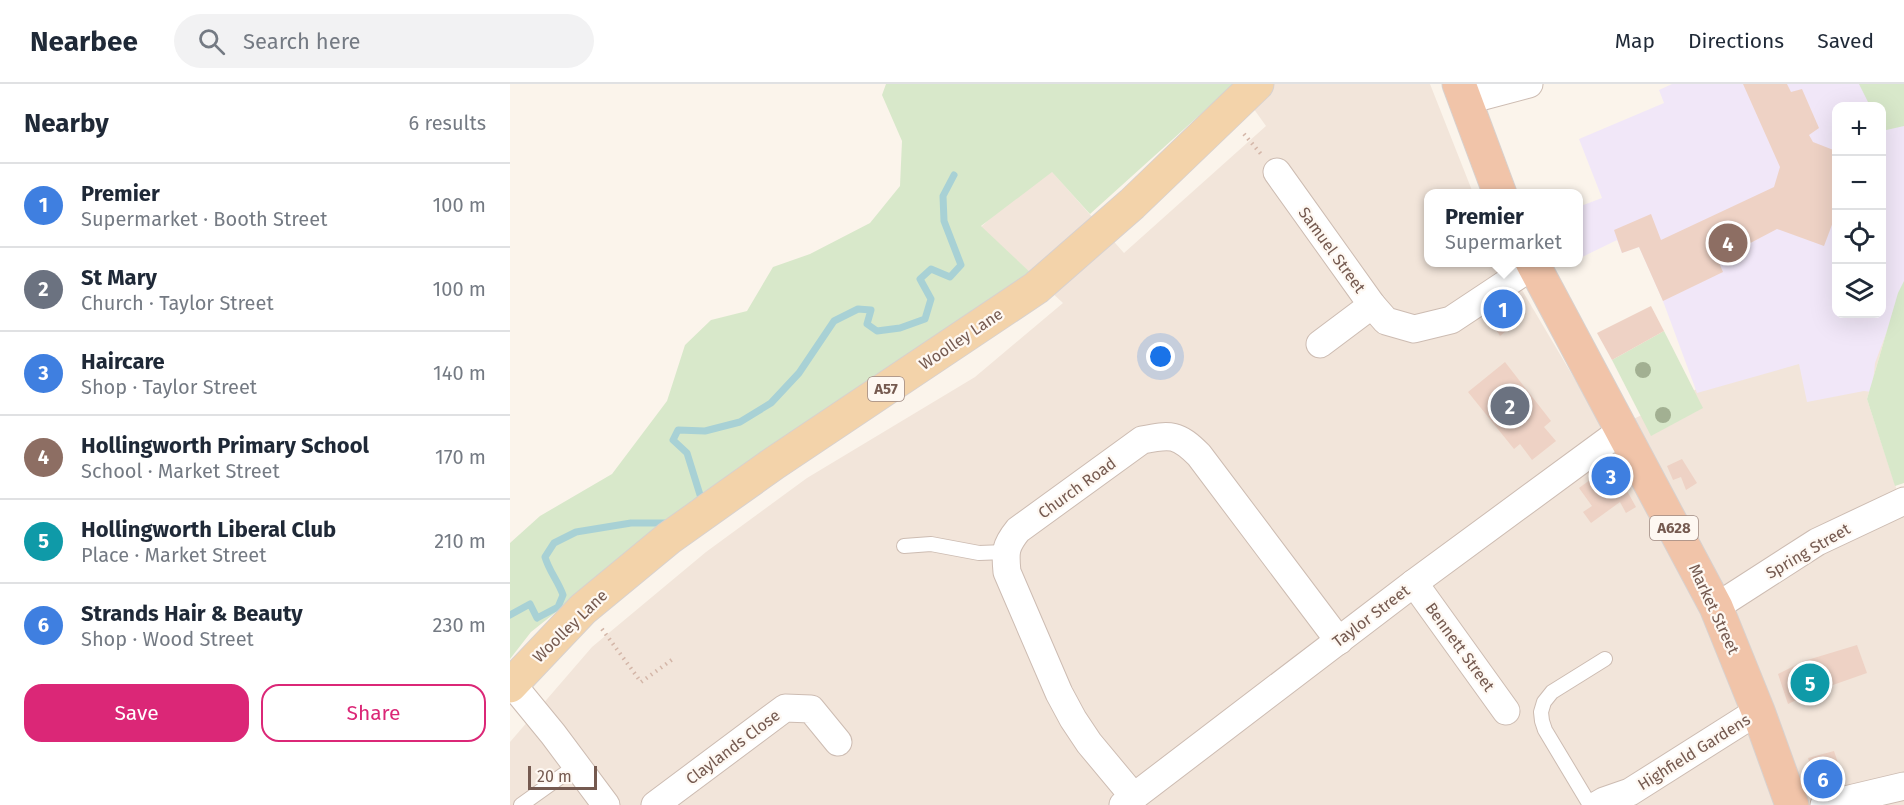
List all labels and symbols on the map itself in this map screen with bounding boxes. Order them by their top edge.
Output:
street label: Samuel Street [1294,203,1370,297]
pin: 4 [1708,220,1748,266]
pin: 1 [1484,286,1522,332]
street label: Woolley Lane [916,304,1006,374]
your location [1146,342,1175,371]
road number: A57 [868,377,904,401]
pin: 2 [1490,384,1530,428]
street label: Church Road [1034,453,1120,523]
pin: 3 [1592,454,1630,498]
road number: A628 [1650,516,1698,540]
street label: Spring Street [1762,519,1854,583]
street label: Market Street [1685,561,1743,657]
street label: Taylor Street [1329,581,1413,651]
street label: Woolley Lane [529,586,611,666]
street label: Bennett Street [1421,599,1499,695]
pin: 5 [1790,660,1830,706]
street label: Claylands Close [682,706,784,788]
street label: Highfield Gardens [1634,710,1754,794]
pin: 6 [1804,756,1842,802]
scale bar [528,763,597,790]

